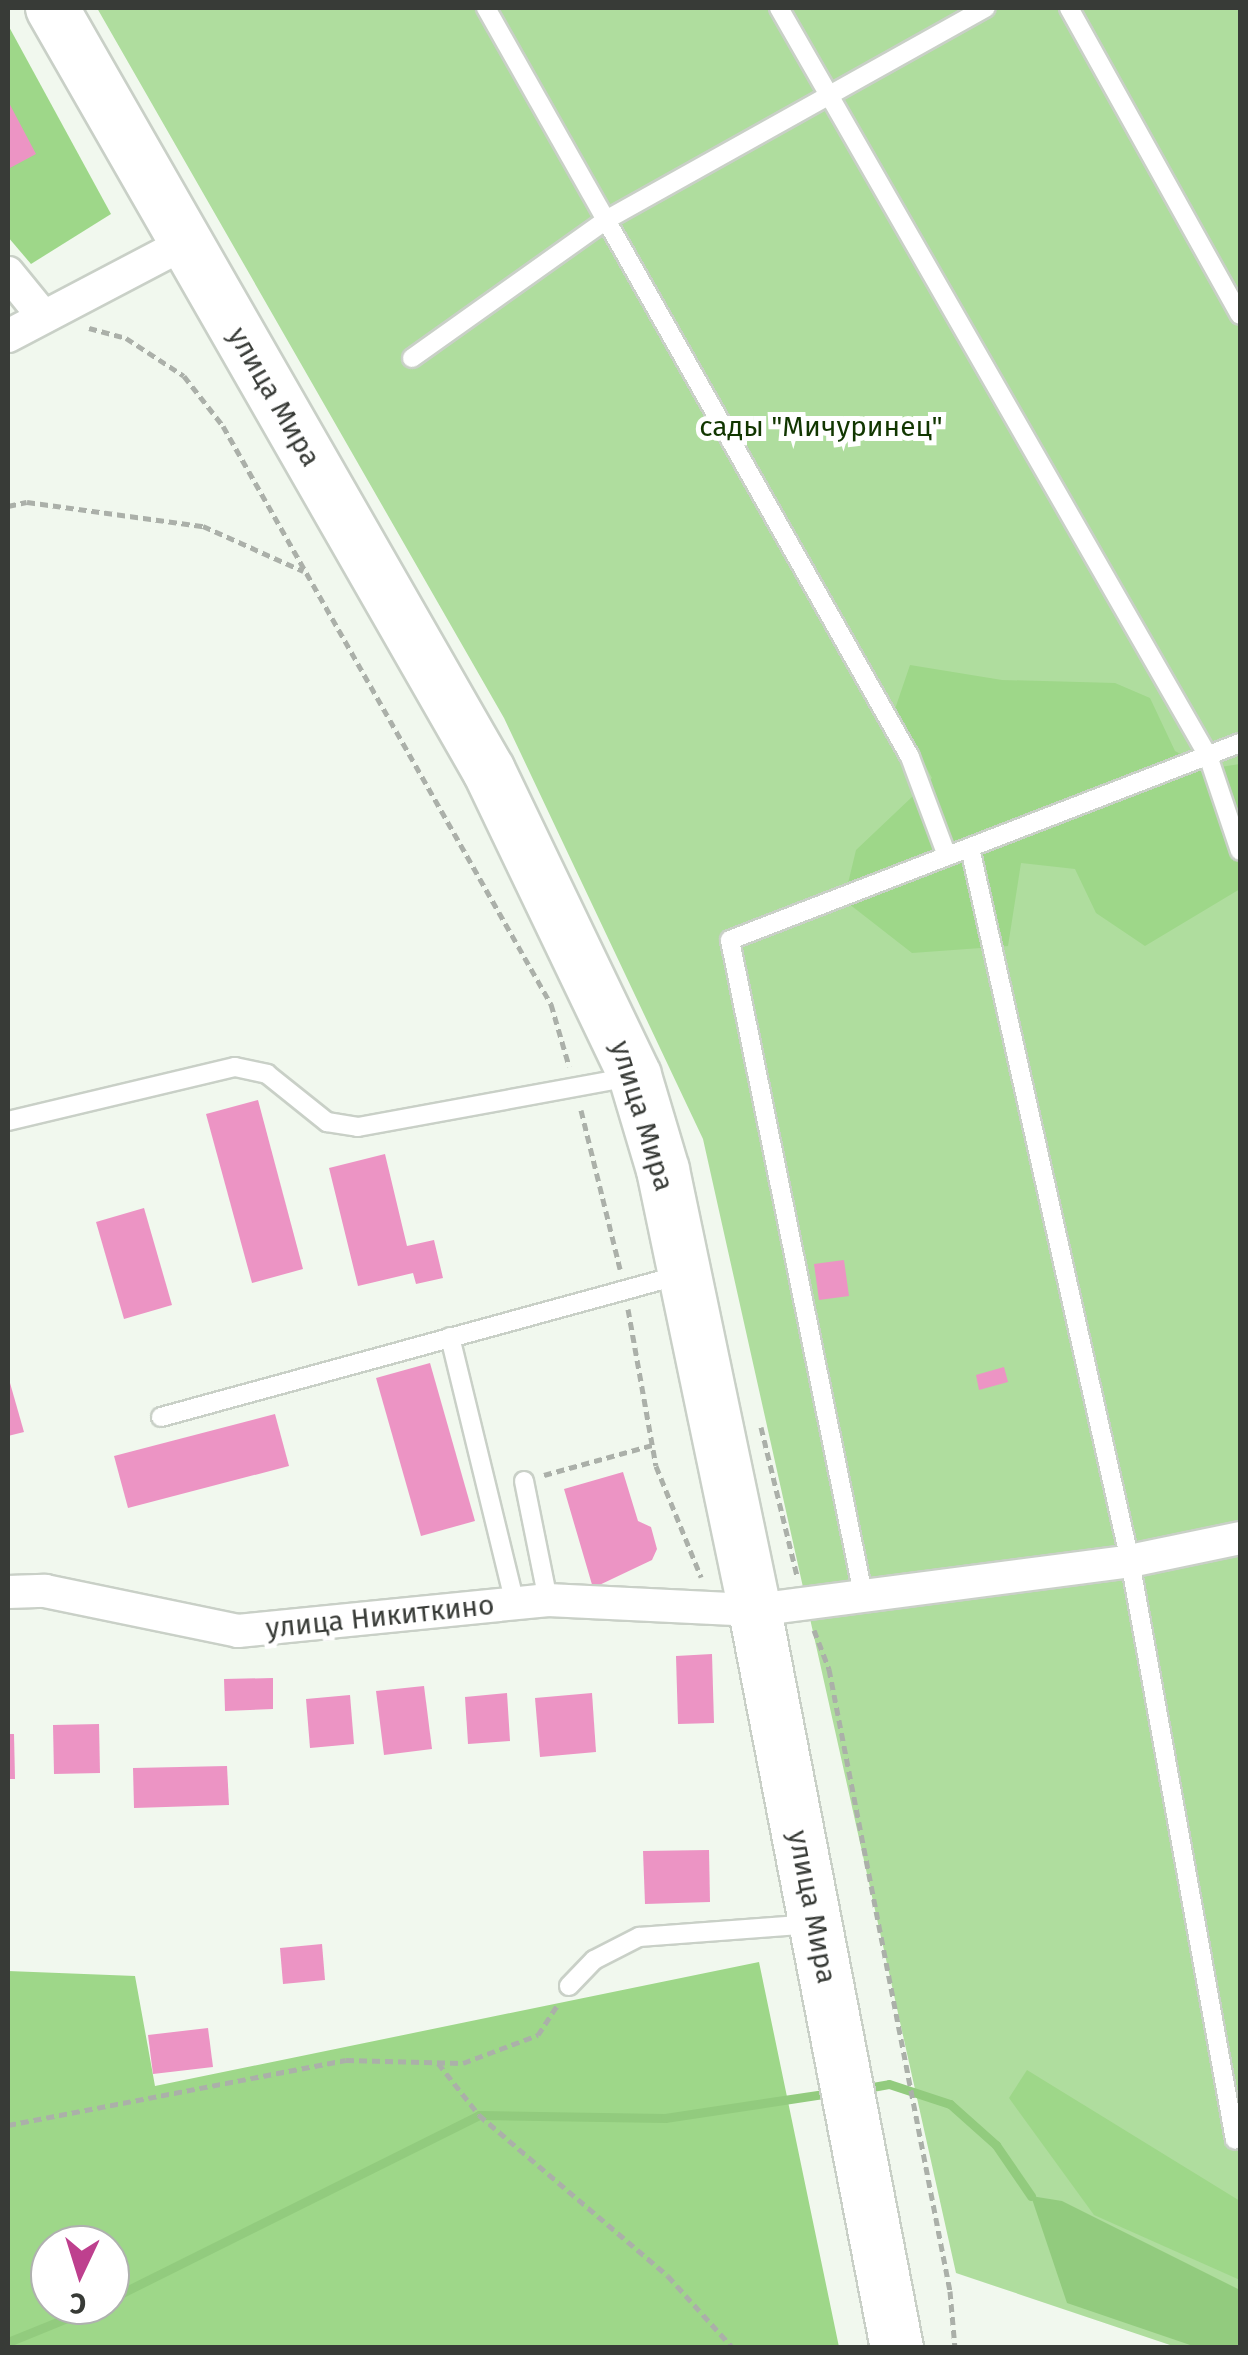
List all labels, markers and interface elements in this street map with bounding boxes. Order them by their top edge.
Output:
street label: улица Мира [221,321,327,473]
park label: сады "Мичуринец" [699,410,943,444]
street label: улица Мира [603,1037,681,1195]
street label: улица Никиткино [264,1588,496,1646]
street label: улица Мира [781,1827,843,1987]
north arrow [30,2225,130,2325]
text: С [69,2286,87,2320]

